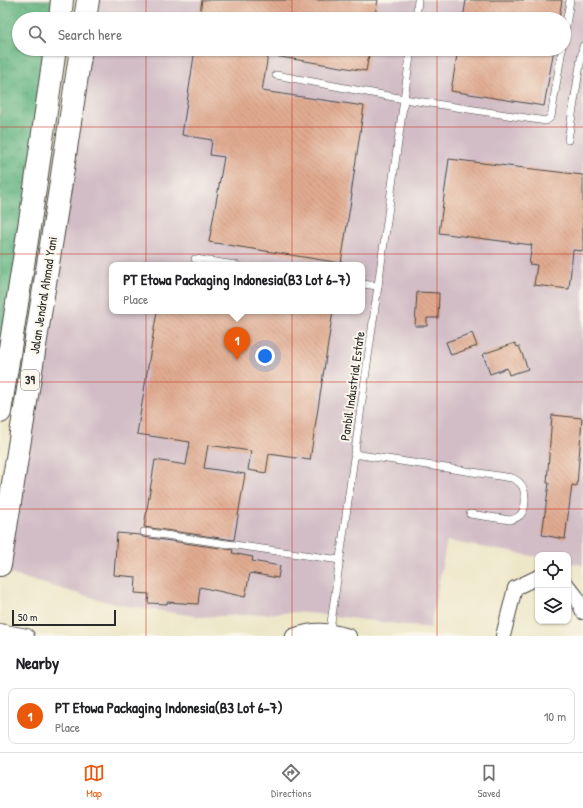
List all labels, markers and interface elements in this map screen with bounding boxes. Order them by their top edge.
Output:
search box [12,12,571,56]
icon: search [26,23,48,45]
text: Search here [58,24,122,45]
street label: Jalan Jendral Ahmad Yani [25,235,61,355]
popup [109,262,365,314]
text: PT Etowa Packaging Indonesia(B3 Lot 6-7) [123,269,351,290]
text: Place [123,290,148,308]
pin: 1 [224,327,250,360]
street label: Panbil Industrial Estate [335,330,369,442]
your location [255,346,275,366]
road number: 39 [21,370,39,390]
map controls [535,552,571,624]
button: locate [535,552,571,588]
button: layers [535,588,571,624]
scale bar [12,608,116,627]
text: 50 m [18,610,38,624]
text: Nearby [16,651,59,674]
text: PT Etowa Packaging Indonesia(B3 Lot 6-7) [55,697,283,718]
text: 1 [28,707,32,725]
text: 10 m [544,707,566,725]
text: Place [55,718,80,736]
tab: Map [83,762,105,800]
tab: Directions [271,762,312,800]
tab: Saved [478,762,500,800]

